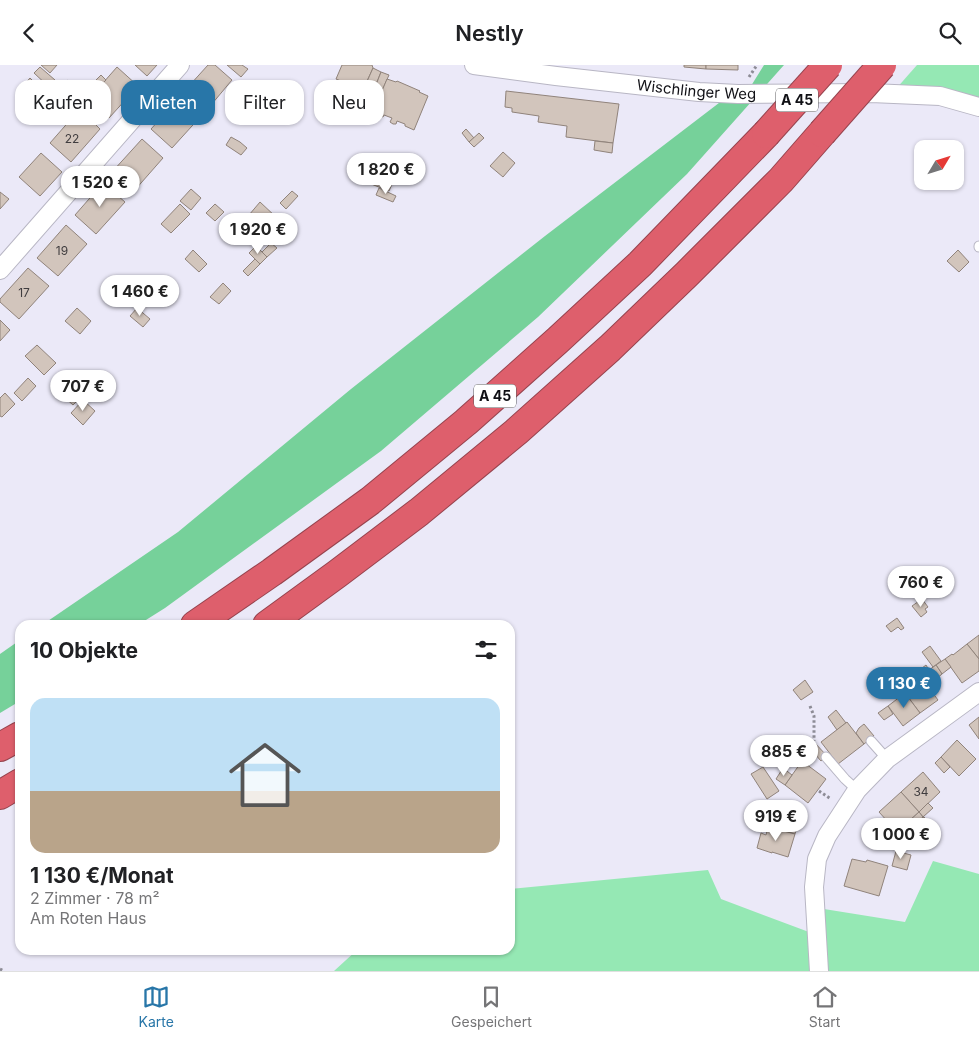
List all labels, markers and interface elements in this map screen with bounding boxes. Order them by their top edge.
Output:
icon: back [15,19,43,47]
icon: search [936,19,964,47]
text: Nestly [455,20,524,46]
street label: Wischlinger Weg [636,75,756,103]
chip: Kaufen [15,80,111,125]
chip: Mieten [121,80,215,125]
chip: Filter [225,80,304,125]
chip: Neu [314,80,384,125]
road number: A 45 [776,89,818,111]
house number: 22 [65,131,79,146]
north arrow [914,140,964,190]
map controls [914,140,964,190]
pin: 1 820 € [340,153,432,195]
text: 1 820 € [358,159,414,179]
pin: 1 520 € [54,165,146,208]
text: 1 520 € [72,172,128,192]
pin: 1 920 € [212,213,304,255]
text: 1 920 € [230,219,286,239]
house number: 19 [56,243,68,258]
pin: 1 460 € [94,275,186,317]
text: 1 460 € [111,281,169,301]
house number: 17 [18,285,30,300]
pin: 707 € [48,369,118,412]
text: 707 € [61,376,105,396]
road number: A 45 [474,385,516,407]
pin: 760 € [886,565,956,608]
text: 760 € [899,572,943,592]
icon: filters [472,636,500,664]
text: 10 Objekte [30,638,138,663]
pin: 1 130 € [858,667,950,709]
text: 1 130 € [877,673,931,693]
icon: home [220,730,310,820]
pin: 885 € [749,735,819,777]
text: 885 € [761,741,807,761]
house number: 34 [913,784,929,799]
pin: 919 € [741,799,811,842]
text: 919 € [755,806,797,826]
pin: 1 000 € [855,817,947,860]
text: 1 000 € [872,824,930,844]
text: 1 130 €/Monat [30,863,174,888]
text: 2 Zimmer · 78 m² [30,888,160,908]
text: Am Roten Haus [30,908,146,928]
tab: Karte [139,983,174,1030]
tab: Gespeichert [451,983,532,1030]
tab: Start [809,983,840,1030]

